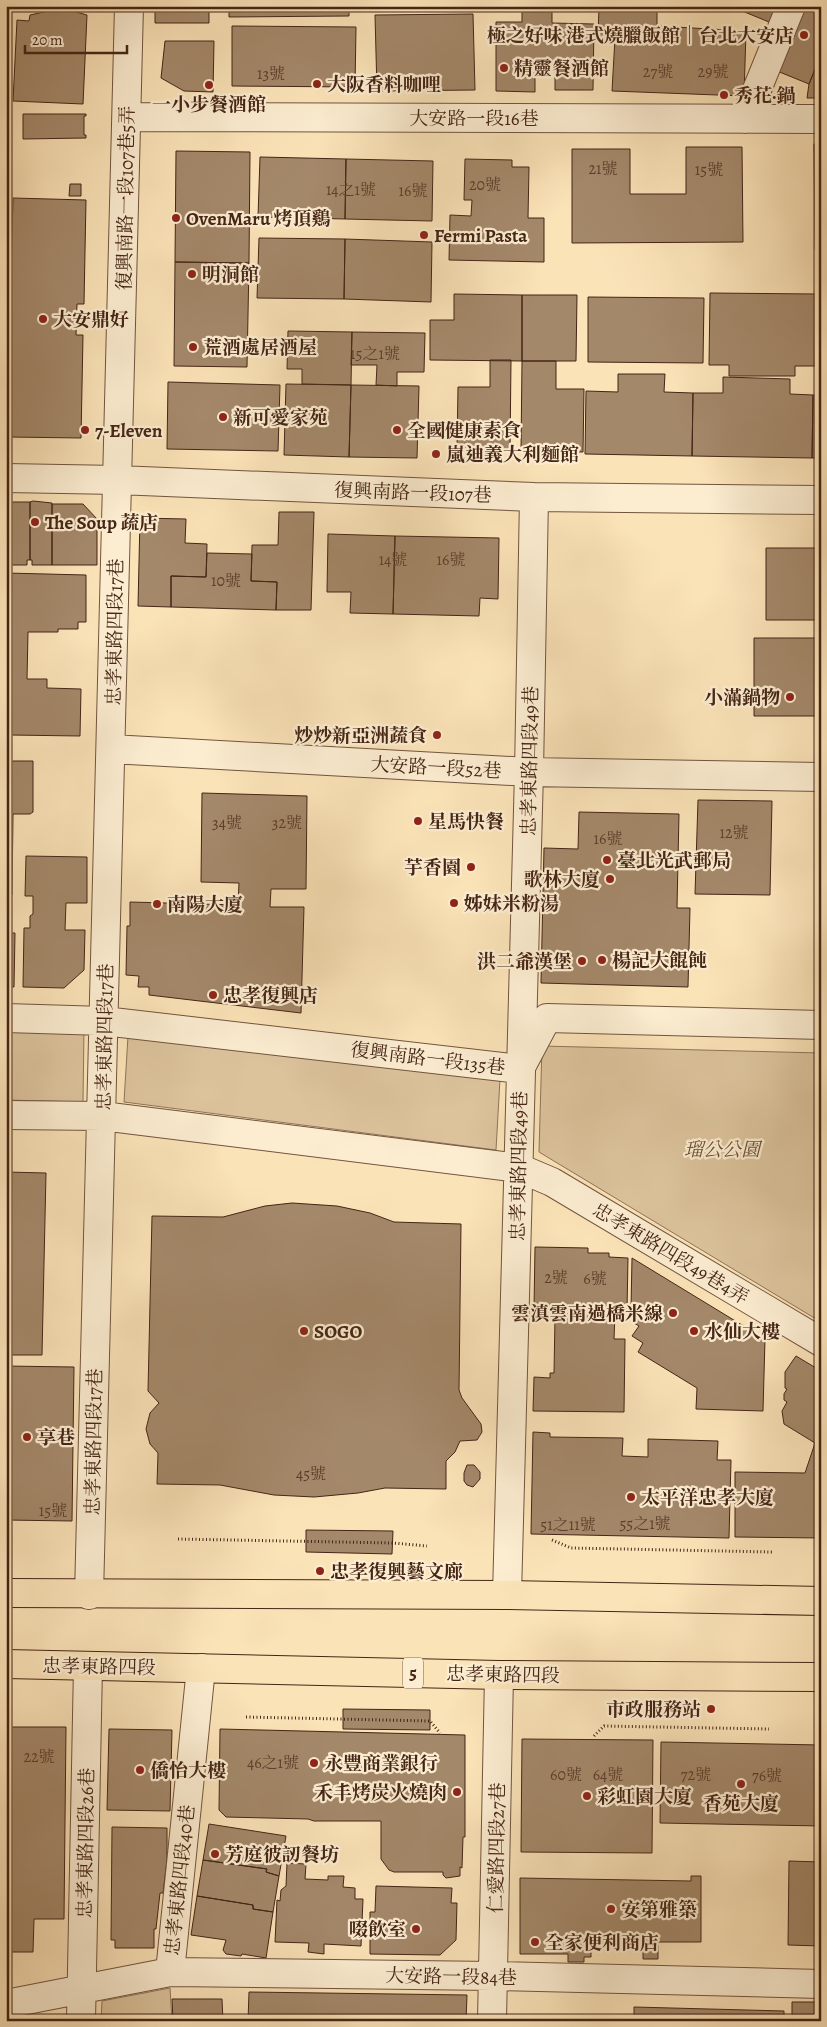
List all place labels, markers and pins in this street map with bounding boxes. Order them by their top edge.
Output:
place label: 極之好味 港式燒臘飯館｜台北大安店 [487,23,794,49]
marker: 極之好味 港式燒臘飯館｜台北大安店 [798,29,810,41]
place label: 精靈餐酒館 [514,56,609,82]
marker: 精靈餐酒館 [498,62,510,74]
place label: 大阪香料咖哩 [327,72,441,98]
marker: 大阪香料咖哩 [311,78,323,90]
marker: 一小步餐酒館 [203,79,215,91]
place label: 秀花·鍋 [734,83,796,109]
marker: 秀花·鍋 [718,89,730,101]
place label: 一小步餐酒館 [152,92,266,118]
place label: OvenMaru 烤頂鷄 [186,206,331,232]
marker: OvenMaru 烤頂鷄 [170,212,182,224]
place label: Fermi Pasta [434,223,528,249]
marker: Fermi Pasta [418,229,430,241]
place label: 明洞館 [202,262,259,288]
marker: 明洞館 [186,268,198,280]
place label: 大安鼎好 [53,307,129,333]
marker: 大安鼎好 [37,313,49,325]
place label: 荒酒處居酒屋 [203,335,317,361]
marker: 荒酒處居酒屋 [187,341,199,353]
place label: 新可愛家苑 [233,405,328,431]
marker: 新可愛家苑 [217,411,229,423]
place label: 7-Eleven [95,418,163,444]
place label: 全國健康素食 [407,418,521,444]
marker: 7-Eleven [79,424,91,436]
marker: 全國健康素食 [391,424,403,436]
place label: 嵐迪義大利麵館 [446,442,579,468]
marker: 嵐迪義大利麵館 [430,448,442,460]
place label: The Soup 蔬店 [45,510,158,536]
marker: The Soup 蔬店 [29,516,41,528]
place label: 小滿鍋物 [704,685,780,711]
marker: 小滿鍋物 [784,691,796,703]
place label: 炒炒新亞洲蔬食 [294,723,427,749]
marker: 炒炒新亞洲蔬食 [431,729,443,741]
place label: 星馬快餐 [428,809,504,835]
marker: 星馬快餐 [412,815,424,827]
place label: 臺北光武郵局 [617,848,731,874]
marker: 臺北光武郵局 [601,854,613,866]
place label: 芋香園 [404,855,461,881]
marker: 芋香園 [465,861,477,873]
place label: 歌林大廈 [524,867,600,893]
marker: 歌林大廈 [604,873,616,885]
place label: 姊妹米粉湯 [464,891,559,917]
place label: 南陽大廈 [167,892,243,918]
marker: 姊妹米粉湯 [448,897,460,909]
marker: 南陽大廈 [151,898,163,910]
place label: 楊記大餛飩 [612,948,707,974]
place label: 洪二爺漢堡 [477,949,572,975]
marker: 楊記大餛飩 [596,954,608,966]
marker: 洪二爺漢堡 [576,955,588,967]
place label: 忠孝復興店 [223,983,318,1009]
marker: 忠孝復興店 [207,989,219,1001]
place label: 雲滇雲南過橋米線 [511,1301,663,1327]
marker: 雲滇雲南過橋米線 [667,1307,679,1319]
place label: SOGO [314,1319,362,1345]
place label: 水仙大樓 [704,1319,780,1345]
marker: SOGO [298,1325,310,1337]
marker: 水仙大樓 [688,1325,700,1337]
place label: 享巷 [37,1425,75,1451]
marker: 享巷 [21,1431,33,1443]
place label: 太平洋忠孝大廈 [641,1485,774,1511]
marker: 太平洋忠孝大廈 [625,1491,637,1503]
place label: 忠孝復興藝文廊 [330,1559,463,1585]
marker: 忠孝復興藝文廊 [314,1565,326,1577]
place label: 市政服務站 [606,1697,701,1723]
marker: 市政服務站 [705,1703,717,1715]
place label: 永豐商業銀行 [324,1751,438,1777]
marker: 永豐商業銀行 [308,1757,320,1769]
place label: 僑怡大樓 [150,1758,226,1784]
marker: 僑怡大樓 [134,1764,146,1776]
marker: 香苑大廈 [735,1778,747,1790]
place label: 禾丰烤炭火燒肉 [314,1780,447,1806]
place label: 彩虹園大廈 [597,1784,692,1810]
marker: 禾丰烤炭火燒肉 [451,1786,463,1798]
marker: 彩虹園大廈 [581,1790,593,1802]
place label: 香苑大廈 [703,1791,779,1817]
place label: 芳庭彼訒餐坊 [225,1842,339,1868]
marker: 芳庭彼訒餐坊 [209,1848,221,1860]
place label: 安第雅築 [621,1897,697,1923]
marker: 安第雅築 [605,1903,617,1915]
place label: 啜飲室 [349,1917,406,1943]
marker: 啜飲室 [410,1923,422,1935]
place label: 全家便利商店 [545,1930,659,1956]
marker: 全家便利商店 [529,1936,541,1948]

